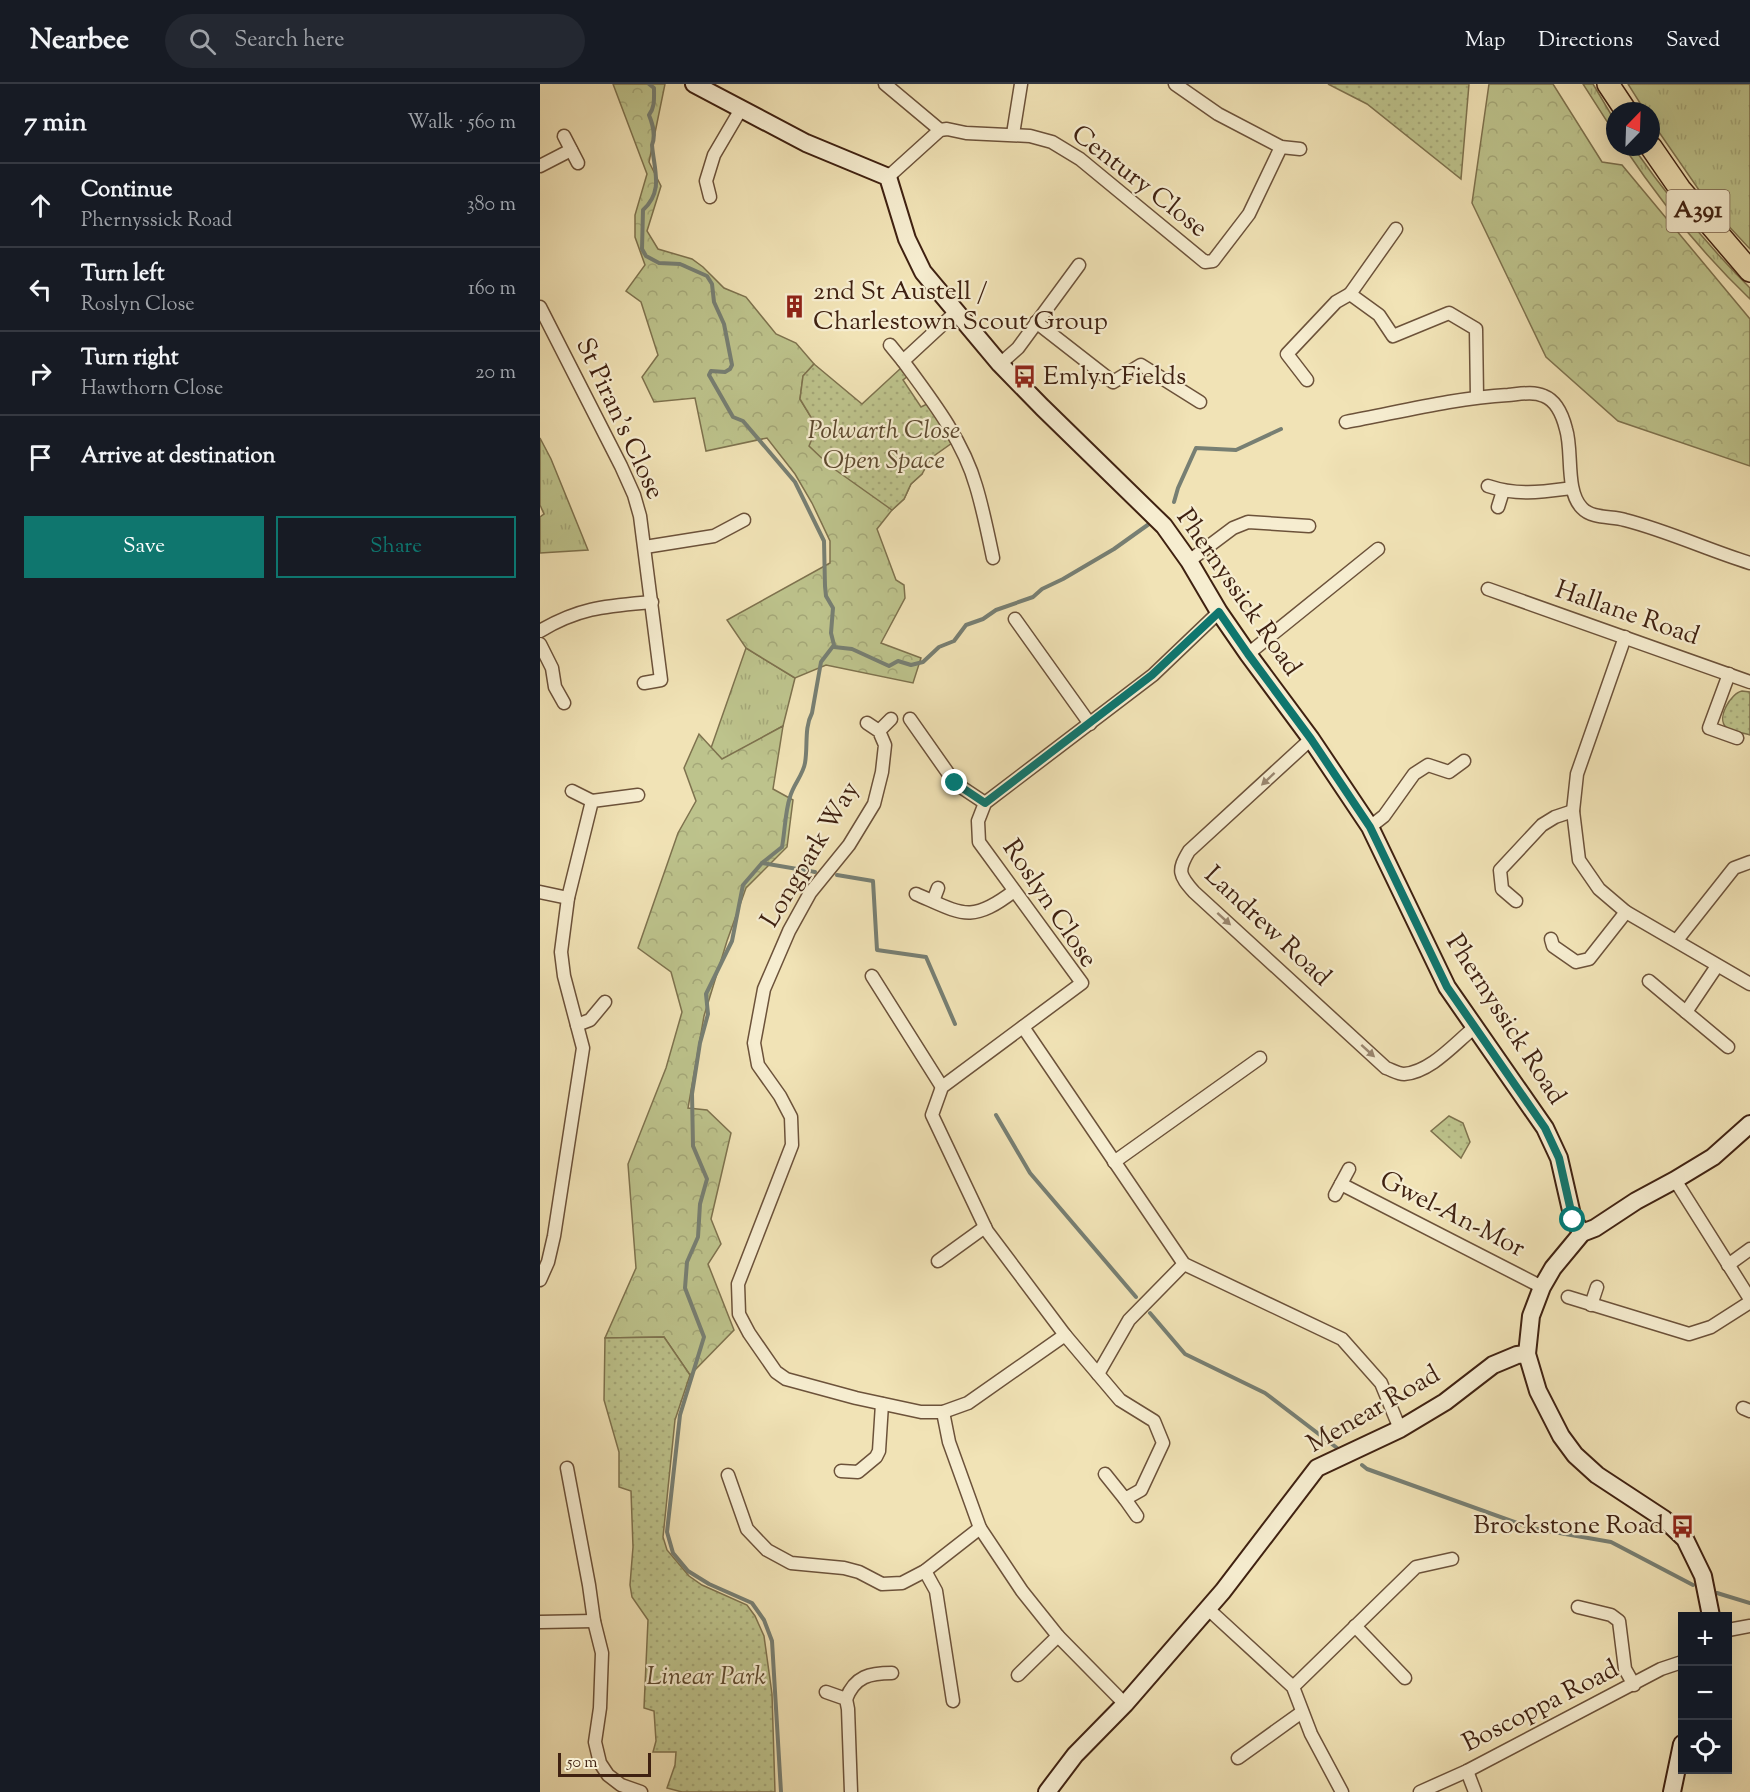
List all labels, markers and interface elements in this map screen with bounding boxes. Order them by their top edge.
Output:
search box [165,14,585,68]
text: Nearbee [30,21,129,61]
icon: search [186,25,219,58]
text: Search here [234,25,345,57]
text: Map [1465,26,1505,56]
text: Directions [1538,26,1633,56]
text: Saved [1666,26,1720,56]
north arrow [1606,102,1660,156]
text: 7 min [24,105,87,142]
text: Walk · 560 m [407,109,516,138]
street label: Century Close [1063,117,1215,247]
text: Continue [81,175,172,207]
icon: ahead [24,189,57,222]
road number: A391 [1666,190,1730,232]
text: 380 m [467,191,516,220]
text: Phernyssick Road [81,207,232,236]
text: Turn left [81,259,164,291]
icon: left [24,273,57,306]
place label: 2nd St Austell / Charlestown Scout Group [813,274,1108,341]
text: 160 m [468,275,516,304]
text: Roslyn Close [81,291,195,320]
building icon: 2nd St Austell / Charlestown Scout Group [782,294,808,320]
street label: St Piran's Close [565,332,673,506]
text: Turn right [81,343,178,375]
icon: right [24,357,57,390]
text: 20 m [475,359,516,388]
place label: Emlyn Fields [1043,359,1186,396]
bus stop icon: Emlyn Fields [1012,364,1038,390]
text: Hawthorn Close [81,375,223,404]
park label: Polwarth Close Open Space [808,413,960,480]
icon: arrive [24,441,57,474]
text: Arrive at destination [81,441,276,473]
street label: Phernyssick Road [1166,502,1310,684]
button: Save [24,516,264,578]
button: Share [276,516,516,578]
street label: Hallane Road [1550,572,1704,656]
route end [941,769,967,795]
one-way arrow [1261,771,1275,785]
street label: Longpark Way [753,775,869,935]
street label: Roslyn Close [992,832,1106,976]
street label: Landrew Road [1195,858,1339,996]
one-way arrow [1217,912,1231,926]
street label: Phernyssick Road [1436,927,1574,1113]
one-way arrow [1360,1044,1375,1057]
street label: Gwel-An-Mor [1373,1163,1531,1268]
route start [1559,1206,1585,1232]
street label: Menear Road [1301,1357,1448,1463]
place label: Brockstone Road [1473,1508,1664,1545]
bus stop icon: Brockstone Road [1669,1513,1695,1539]
map controls [1678,1612,1732,1774]
button: + [1678,1612,1732,1666]
street label: Boscoppa Road [1456,1652,1626,1762]
park label: Linear Park [646,1659,766,1696]
button: − [1678,1666,1732,1720]
button: locate [1678,1720,1732,1774]
scale bar [558,1750,651,1778]
text: 50 m [567,1752,598,1775]

